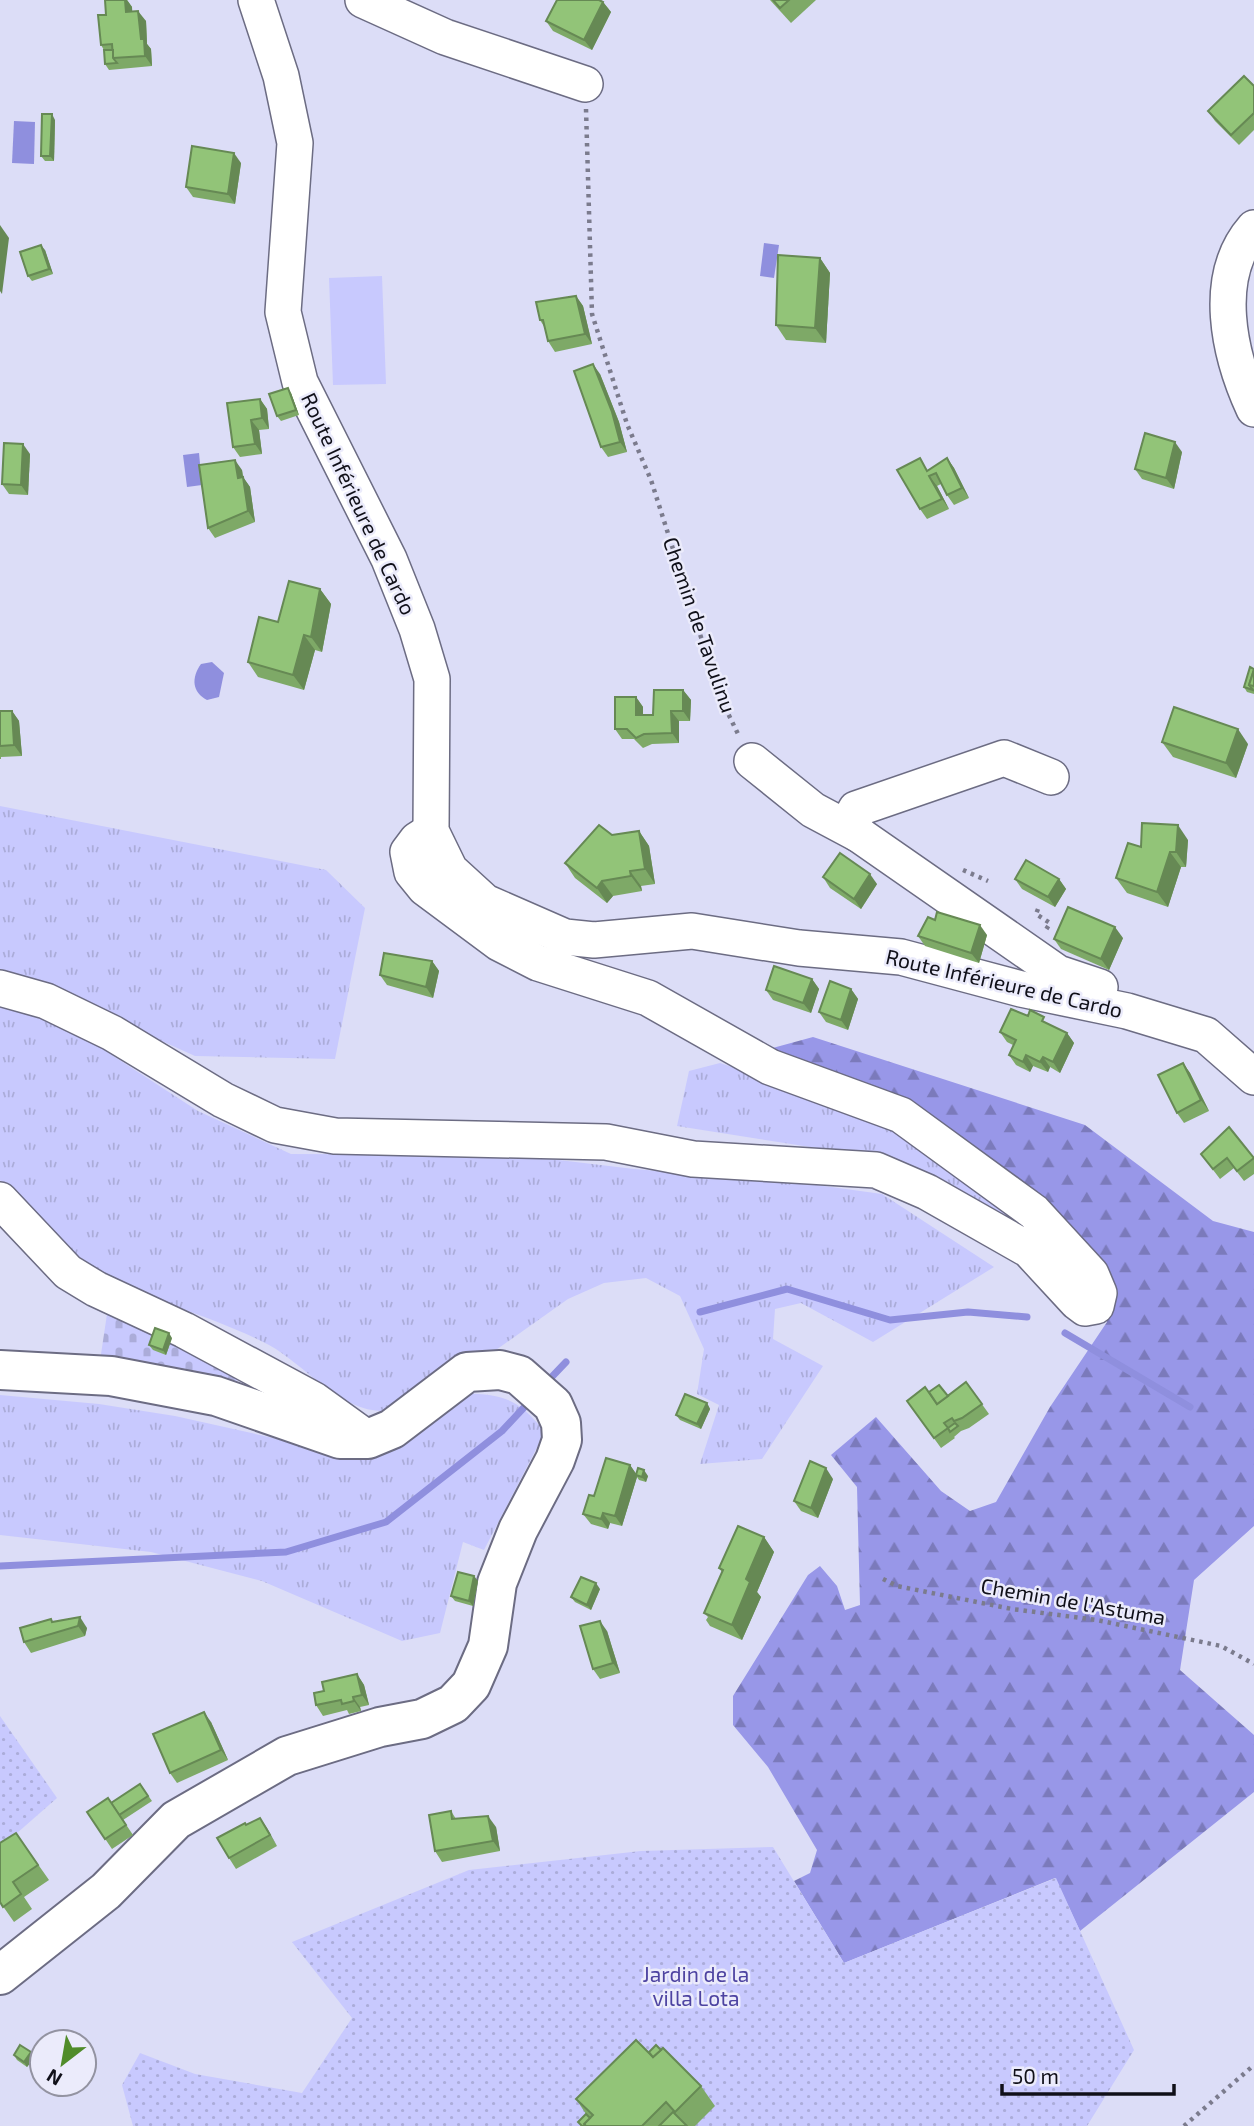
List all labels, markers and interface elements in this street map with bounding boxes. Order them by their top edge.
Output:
street label: Route Inférieure de Cardo [297,388,422,618]
street label: Chemin de Tavulinu [659,533,742,716]
street label: Route Inférieure de Cardo [884,943,1125,1022]
street label: Chemin de l'Astuma [979,1572,1168,1629]
park label: Jardin de la villa Lota [643,1961,749,2010]
north arrow [28,2028,98,2098]
scale bar [1002,2052,1174,2096]
text: 50 m [1012,2063,1059,2088]
text: N [42,2065,66,2091]

